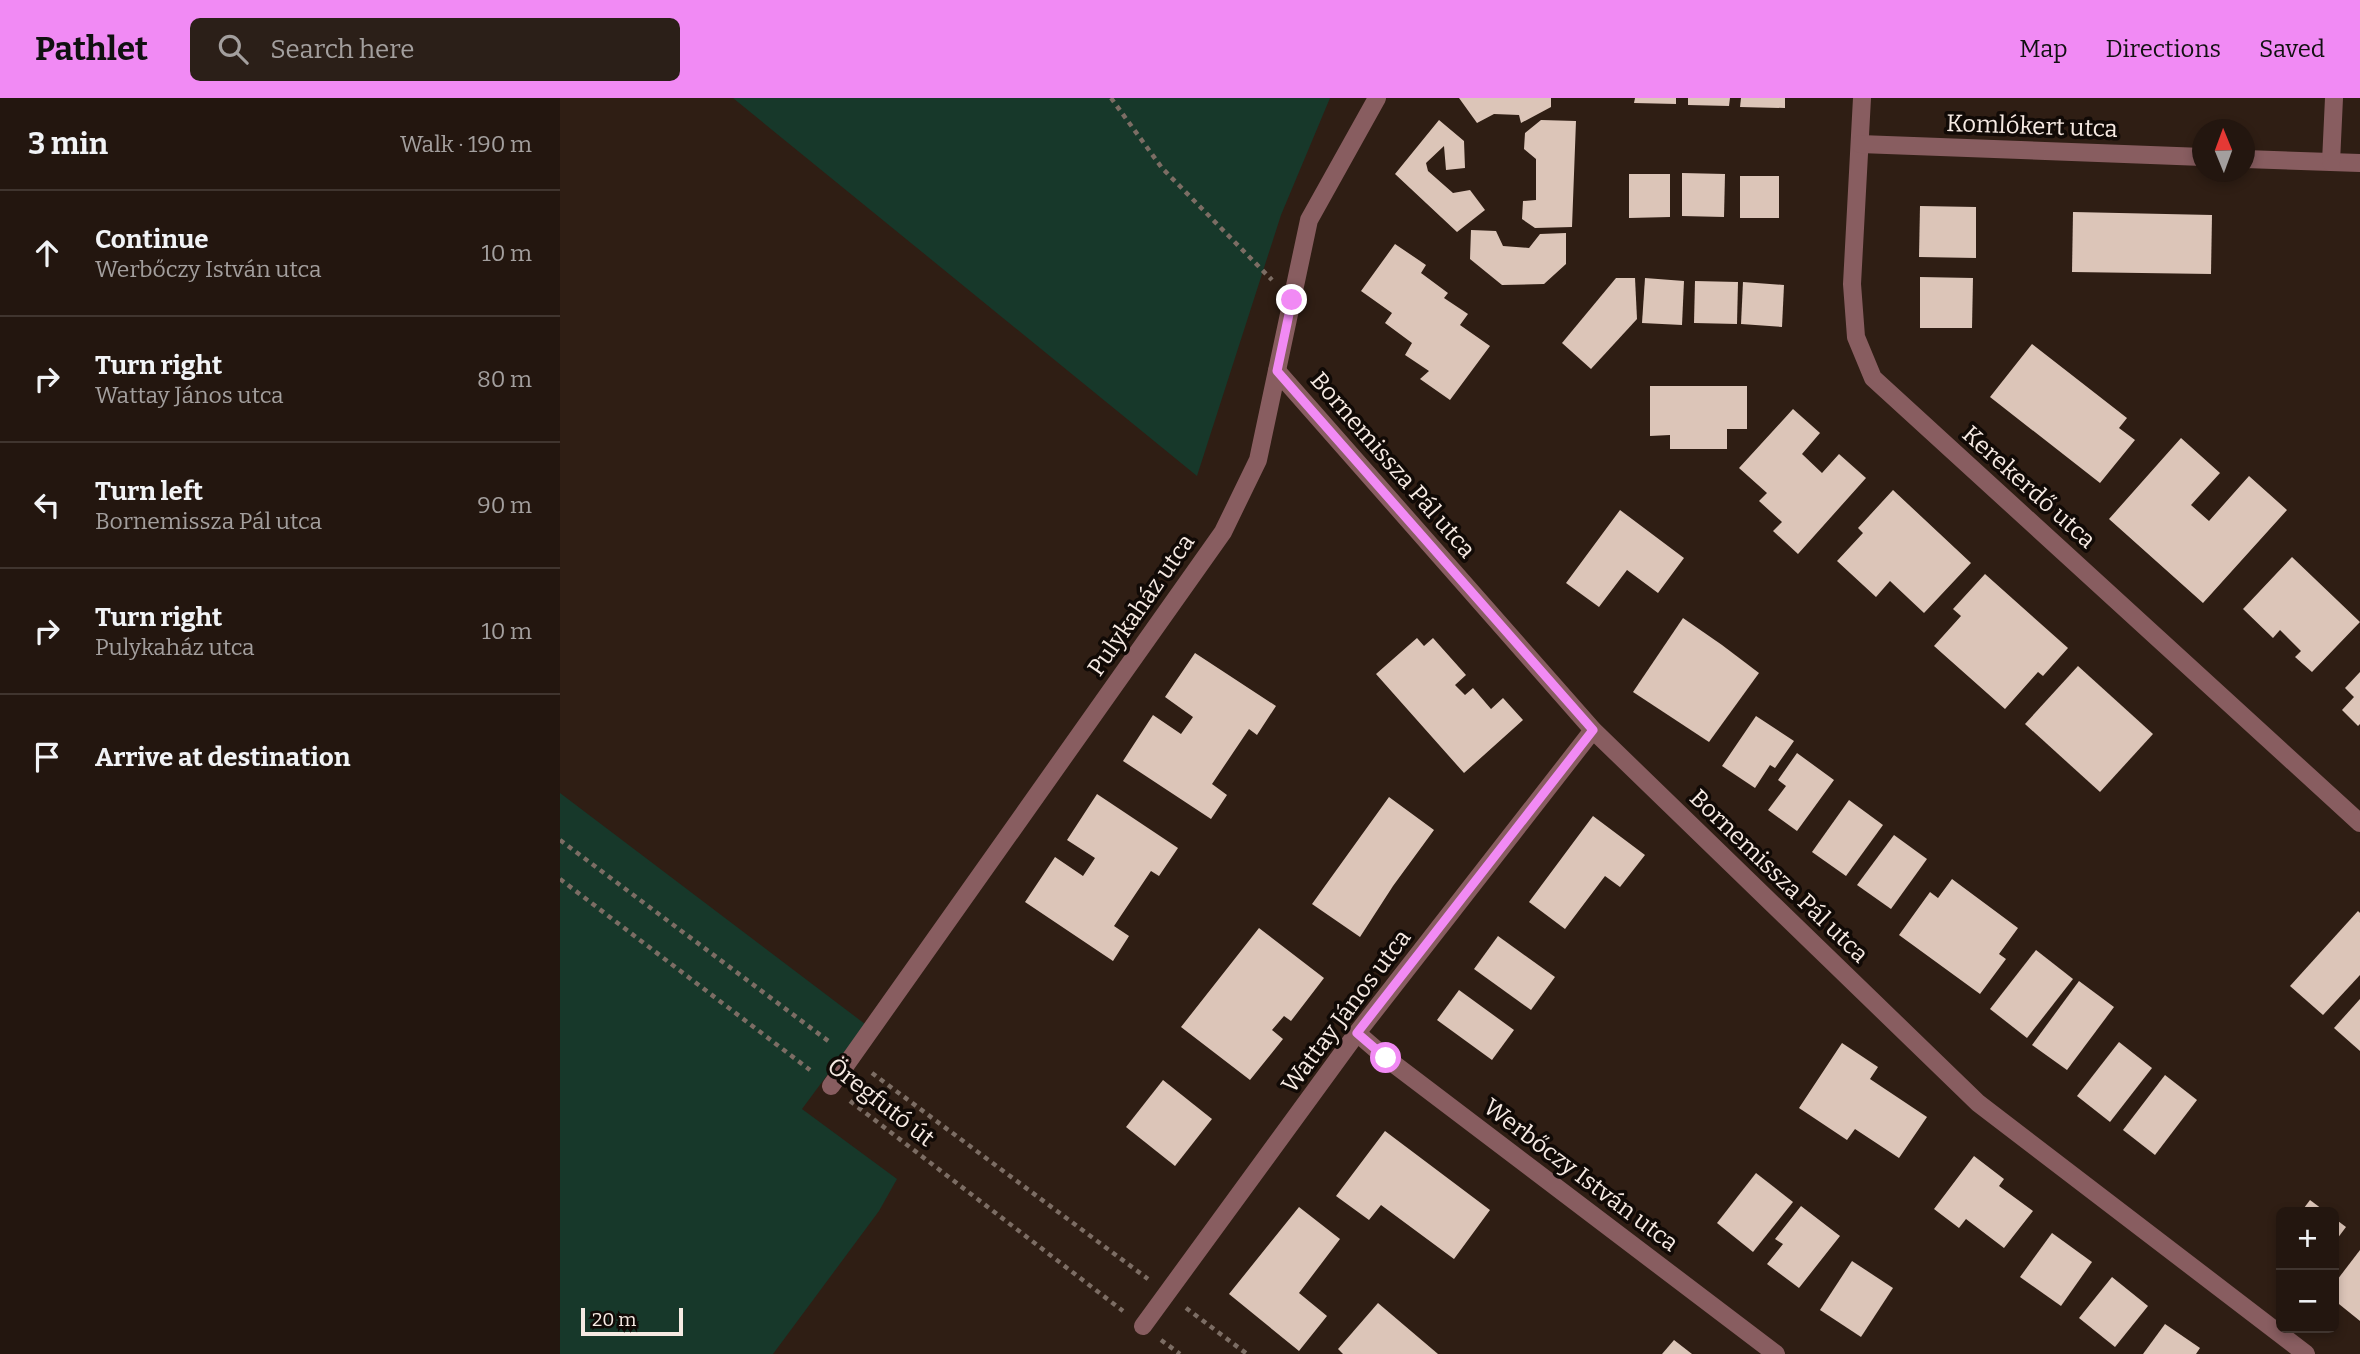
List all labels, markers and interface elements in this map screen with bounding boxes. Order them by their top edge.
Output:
search box [190,18,680,81]
text: Pathlet [35,29,148,69]
icon: search [214,30,252,68]
text: Search here [270,34,414,65]
text: Map [2019,35,2068,63]
text: Directions [2106,35,2221,63]
text: Saved [2259,35,2325,63]
street label: Komlókert utca [1946,109,2118,143]
north arrow [2192,119,2255,182]
text: 3 min [28,126,108,162]
text: Walk · 190 m [400,130,532,158]
text: Continue [95,224,209,255]
icon: ahead [28,234,66,272]
text: 10 m [481,239,532,267]
text: Werbőczy István utca [95,255,321,283]
route end [1276,284,1307,315]
text: Turn right [95,350,222,381]
icon: right [28,360,66,398]
text: 80 m [477,365,532,393]
street label: Bornemissza Pál utca [1305,366,1481,564]
text: Wattay János utca [95,381,284,409]
street label: Kerekerdő utca [1957,420,2101,554]
text: Turn left [95,476,203,507]
icon: left [28,486,66,524]
text: 90 m [477,491,532,519]
text: Bornemissza Pál utca [95,507,322,535]
street label: Pulykaház utca [1082,529,1200,681]
text: Turn right [95,602,222,633]
icon: right [28,612,66,650]
text: 10 m [481,617,532,645]
text: Pulykaház utca [95,633,255,661]
icon: arrive [28,738,66,776]
text: Arrive at destination [95,742,350,773]
street label: Bornemissza Pál utca [1684,784,1874,968]
street label: Wattay János utca [1276,924,1416,1098]
route start [1370,1042,1401,1073]
street label: Öregfutó út [822,1052,940,1153]
street label: Werbőczy István utca [1478,1093,1684,1257]
map controls [2276,1207,2339,1333]
button: + [2276,1207,2339,1270]
button: − [2276,1270,2339,1333]
scale bar [581,1305,682,1337]
text: 20 m [592,1308,636,1331]

